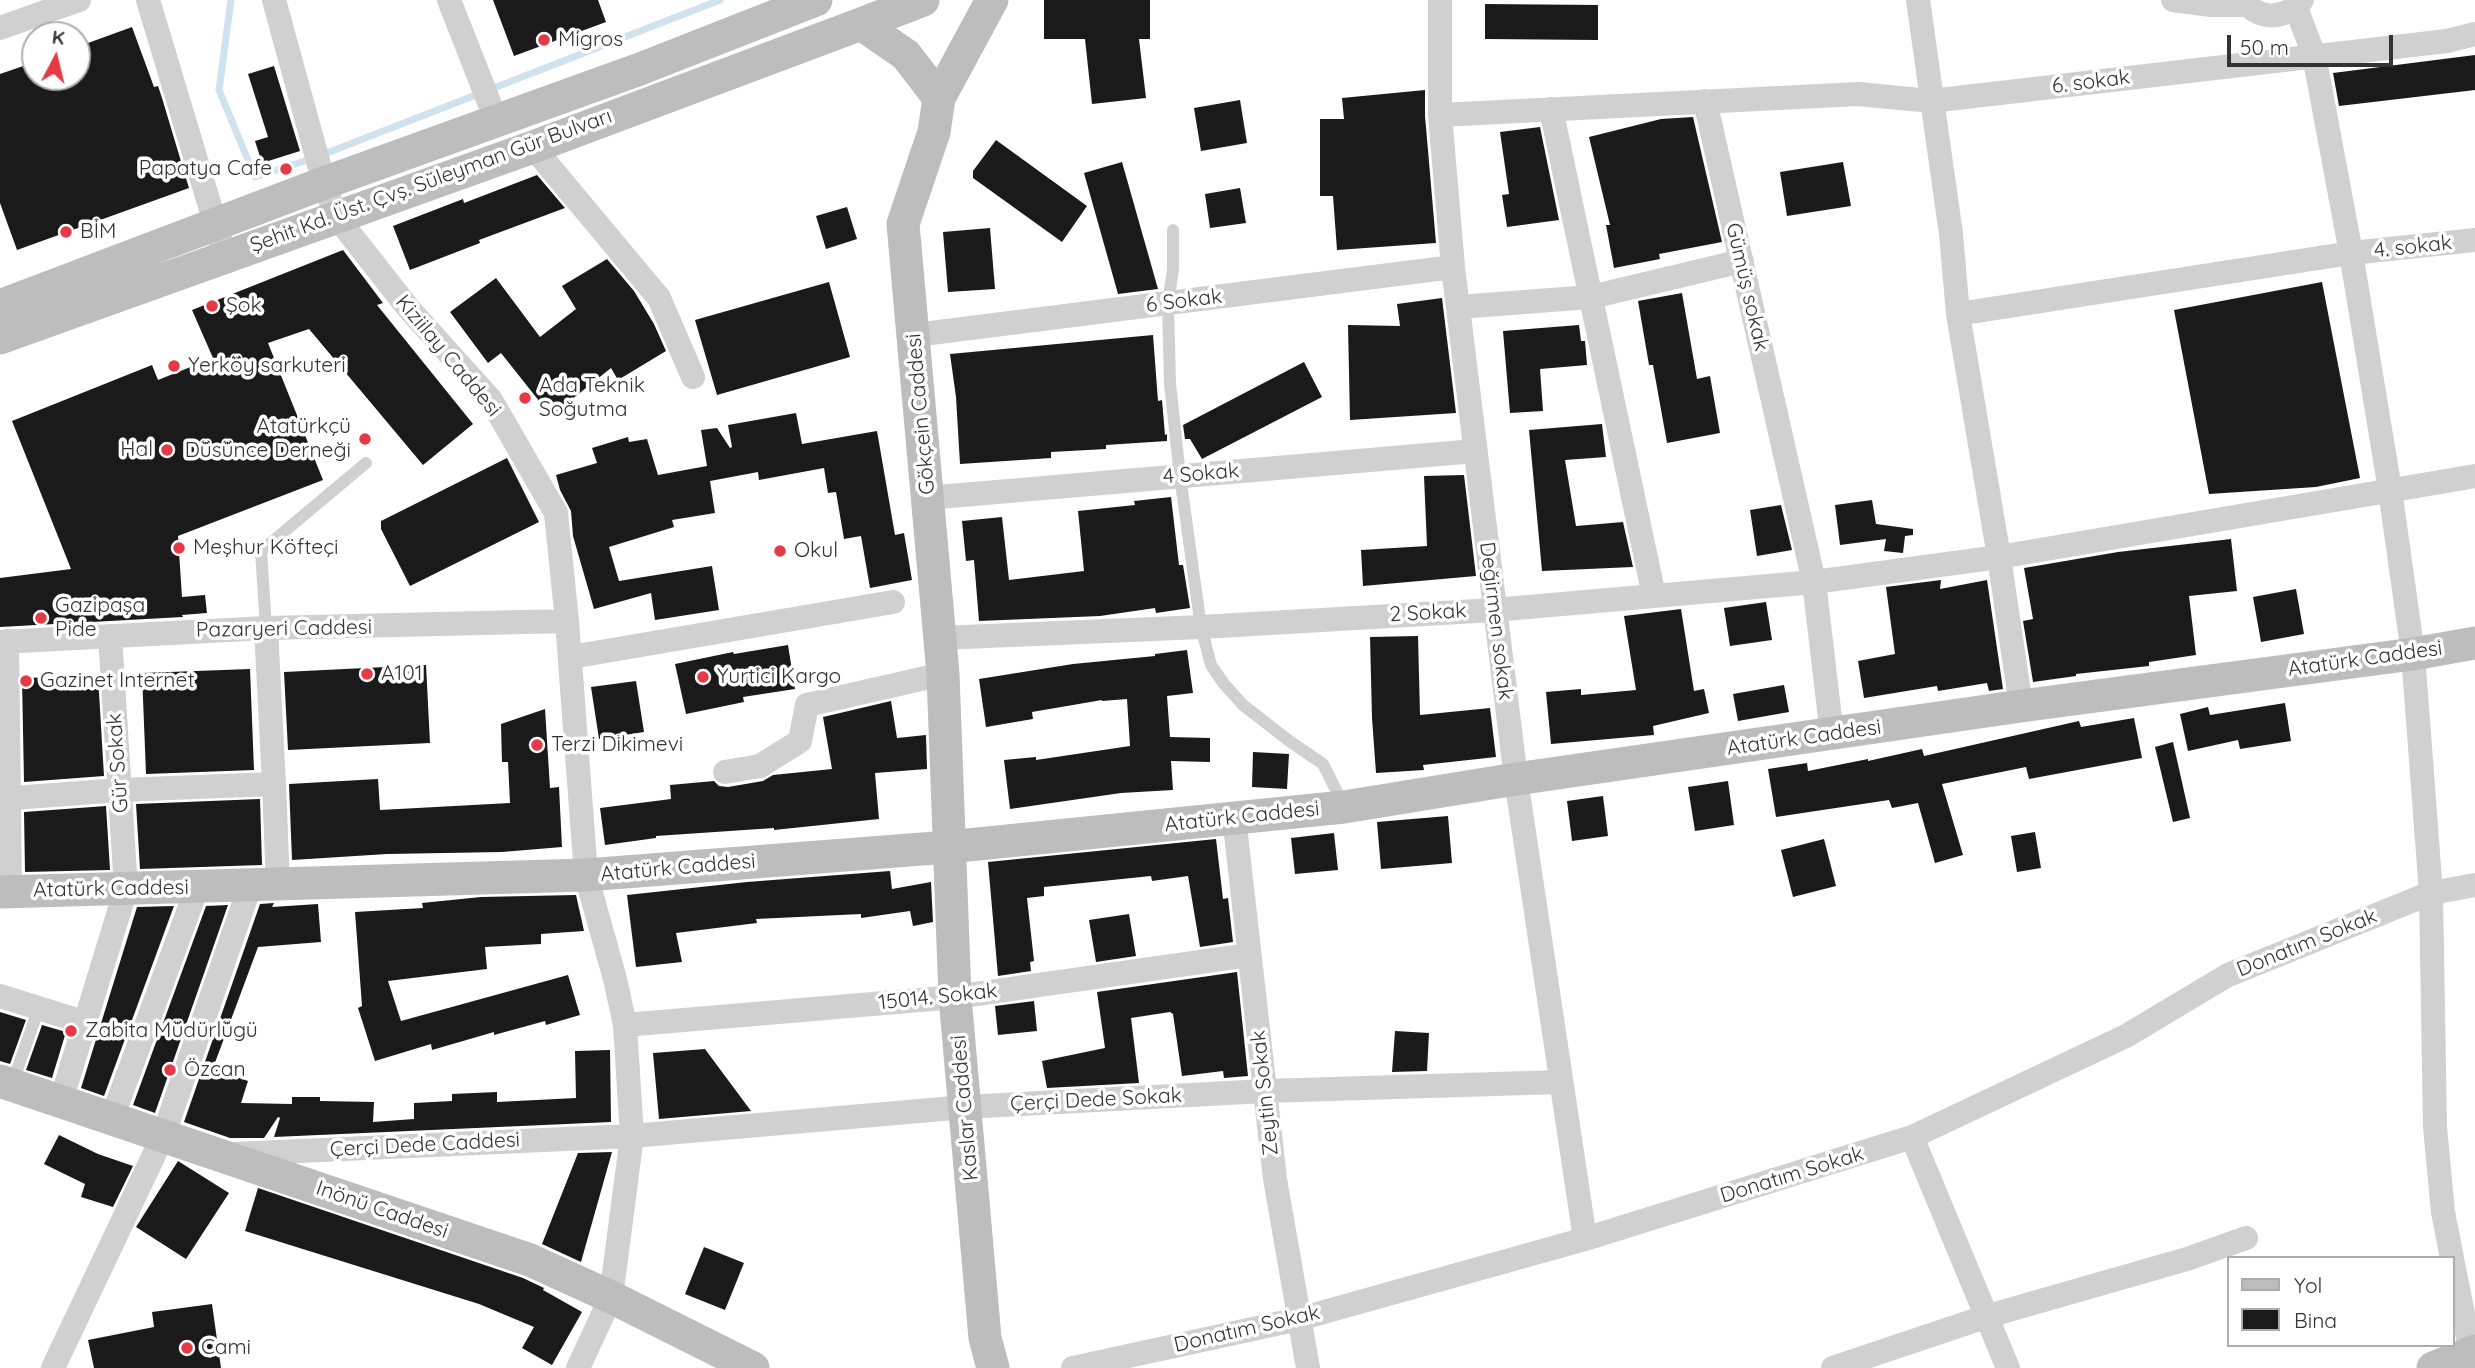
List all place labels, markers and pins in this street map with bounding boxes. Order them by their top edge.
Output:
place label: Migros [558,27,623,53]
marker: Migros [536,32,552,48]
place label: Papatya Cafe [139,156,272,182]
marker: Papatya Cafe [278,161,294,177]
place label: BİM [80,219,116,245]
marker: BİM [58,224,74,240]
place label: Şok [226,293,262,319]
marker: Şok [204,298,220,314]
place label: Yerköy sarkuteri [188,353,346,379]
marker: Yerköy sarkuteri [166,358,182,374]
place label: Ada Teknik Soğutma [539,373,645,423]
marker: Ada Teknik Soğutma [517,390,533,406]
place label: Atatürkçü Düsünce Derneği [185,414,351,464]
marker: Atatürkçü Düsünce Derneği [357,431,373,447]
place label: Hal [120,437,153,463]
marker: Hal [159,442,175,458]
place label: Meşhur Köfteçi [193,535,339,561]
place label: Okul [794,538,838,564]
marker: Meşhur Köfteçi [171,540,187,556]
marker: Okul [772,543,788,559]
place label: Gazipaşa Pide [55,593,145,643]
marker: Gazipaşa Pide [33,610,49,626]
place label: A101 [381,661,423,687]
place label: Yurtici Kargo [717,664,841,690]
marker: A101 [359,666,375,682]
place label: Gazinet Internet [40,668,194,694]
marker: Yurtici Kargo [695,669,711,685]
marker: Gazinet Internet [18,673,34,689]
place label: Terzi Dikimevi [551,732,683,758]
marker: Terzi Dikimevi [529,737,545,753]
place label: Zabita Müdürlügü [85,1018,258,1044]
marker: Zabita Müdürlügü [63,1023,79,1039]
place label: Özcan [184,1057,246,1083]
marker: Özcan [162,1062,178,1078]
place label: Cami [201,1335,251,1361]
marker: Cami [179,1340,195,1356]

